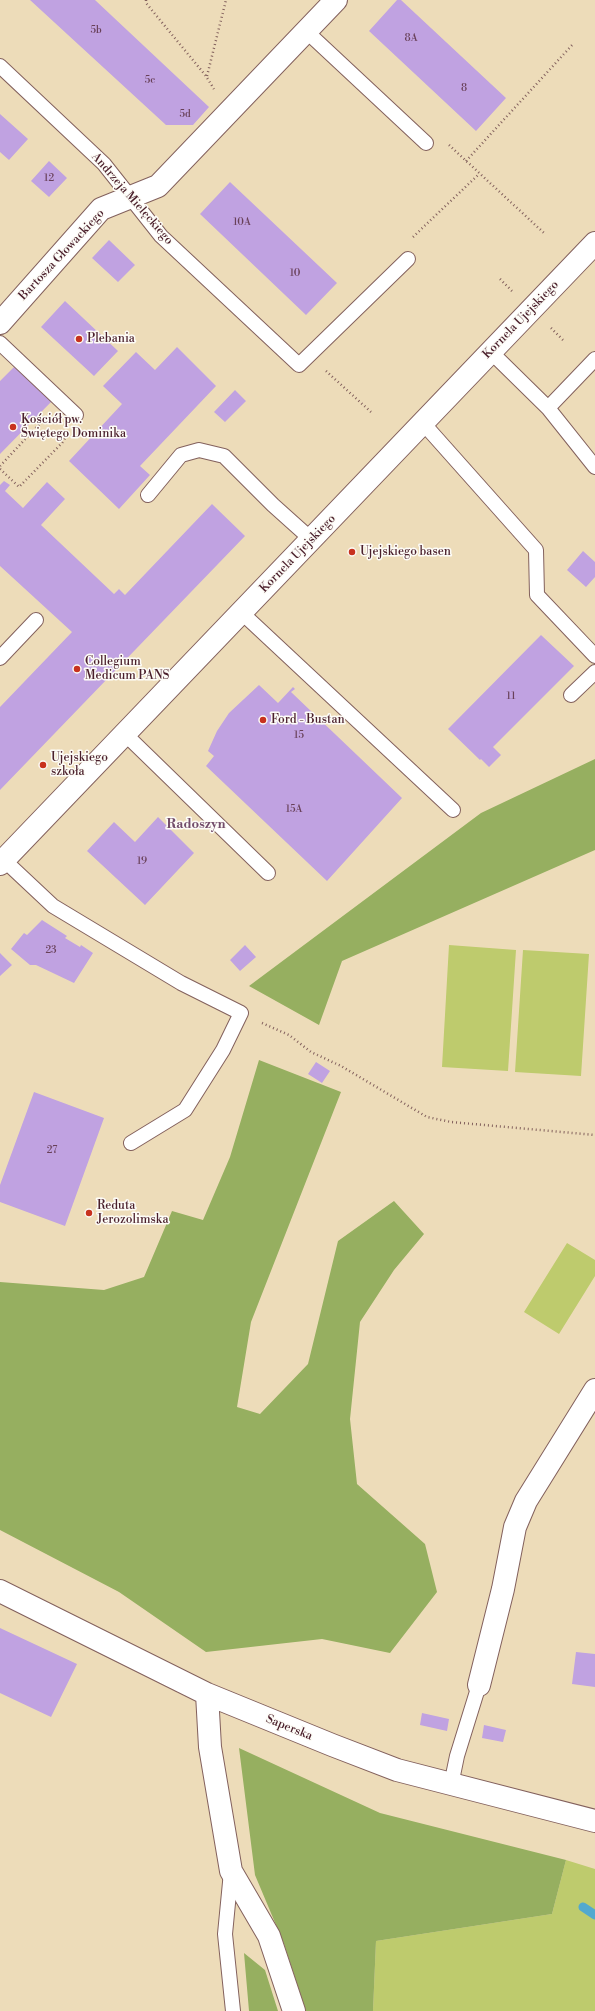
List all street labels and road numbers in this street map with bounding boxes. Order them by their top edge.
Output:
street label: Andrzeja Mielęckiego [88,150,176,248]
street label: Bartosza Głowackiego [16,207,108,303]
street label: Kornela Ujejskiego [480,278,562,362]
street label: Kornela Ujejskiego [257,512,339,596]
street label: Saperska [264,1712,314,1744]

